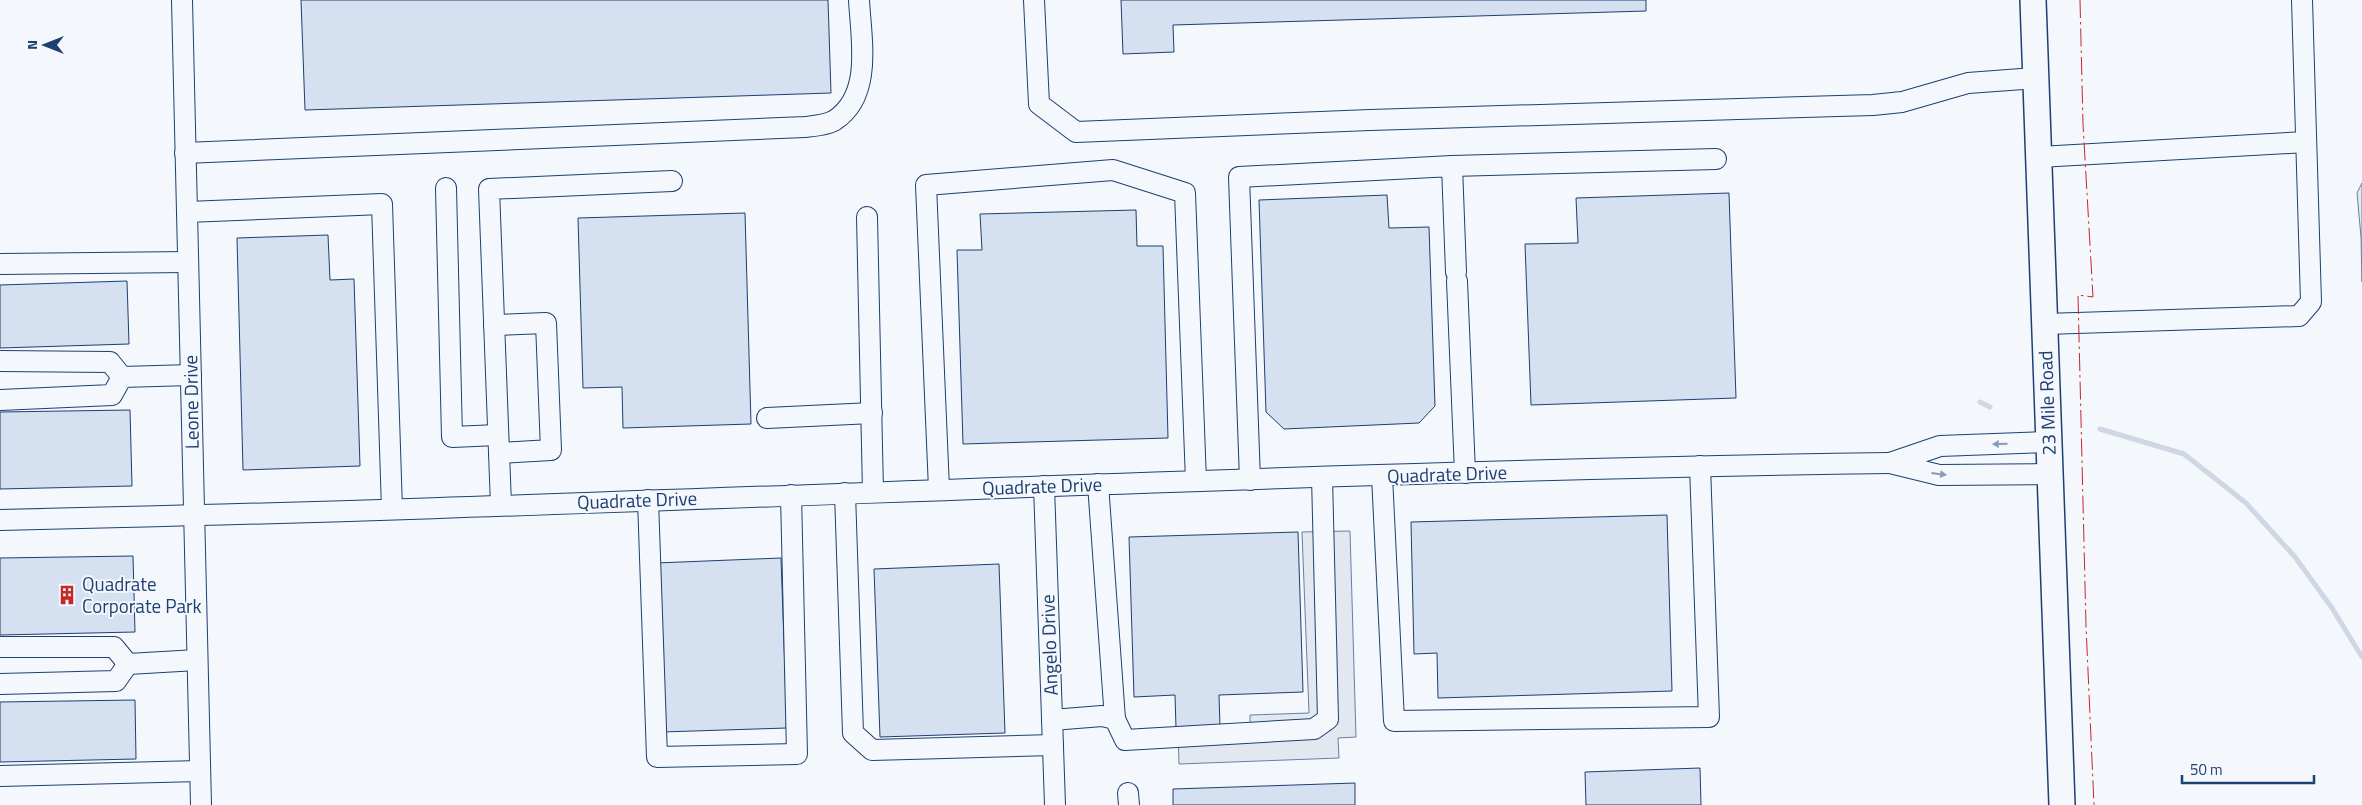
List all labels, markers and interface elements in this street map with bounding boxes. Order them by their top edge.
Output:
north arrow [20,20,70,70]
text: N [21,40,42,50]
street label: 23 Mile Road [2030,350,2063,456]
street label: Leone Drive [175,355,206,449]
one-way arrow [1992,440,2008,448]
street label: Quadrate Drive [1386,457,1508,490]
street label: Quadrate Drive [981,469,1103,502]
one-way arrow [1931,470,1947,478]
street label: Quadrate Drive [576,483,698,516]
place label: Quadrate Corporate Park [82,569,202,620]
building icon: Quadrate Corporate Park [56,584,78,606]
street label: Angelo Drive [1032,594,1065,696]
scale bar [2182,752,2314,784]
text: 50 m [2190,758,2223,781]

